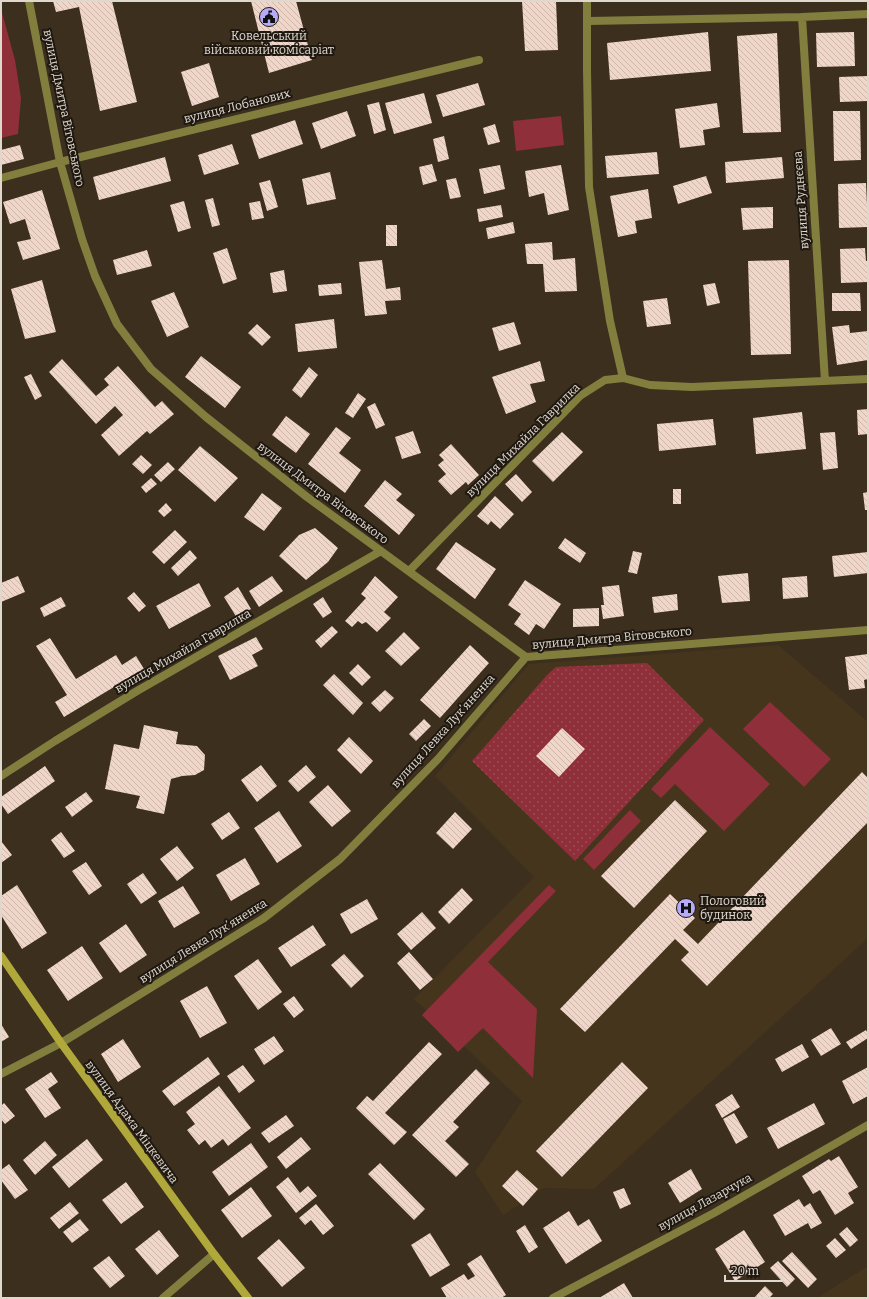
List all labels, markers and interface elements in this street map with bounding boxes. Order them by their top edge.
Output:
public building icon: Ковельський військовий комісаріат [258,6,280,28]
street label: вулиця Дмитра Вітовського [40,28,88,188]
place label: Ковельський військовий комісаріат [204,29,334,57]
street label: вулиця Лобанових [182,86,292,126]
street label: вулиця Руднєєва [791,150,811,250]
street label: вулиця Михайла Гаврилка [463,380,583,500]
street label: вулиця Дмитра Вітовського [255,439,391,547]
street label: вулиця Михайла Гаврилка [112,606,254,696]
street label: вулиця Дмитра Вітовського [532,624,693,652]
street label: вулиця Левка Лукʼяненка [388,671,498,791]
place label: Пологовий будинок [700,894,765,922]
street label: вулиця Левка Лукʼяненка [137,896,270,986]
hospital icon: Пологовий будинок [675,897,697,919]
street label: вулиця Адама Міцкевича [83,1058,182,1187]
street label: вулиця Лазарчука [656,1170,755,1234]
scale bar [725,1257,782,1283]
text: 20 m [731,1264,760,1278]

